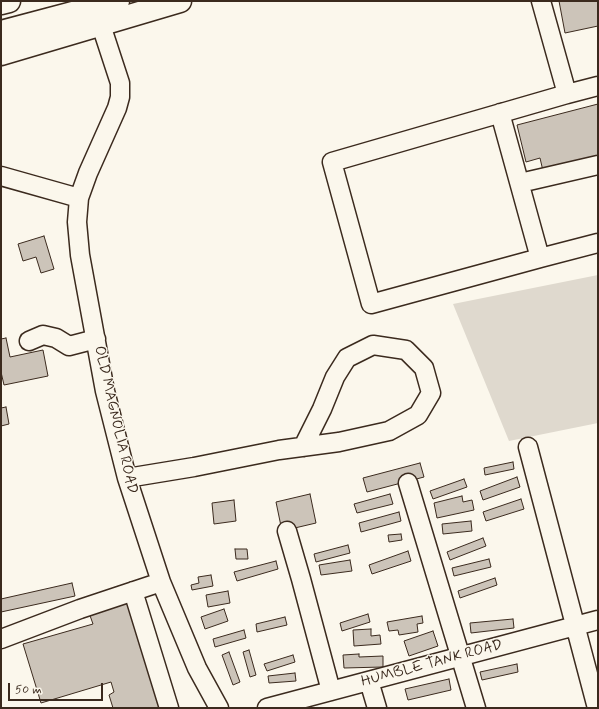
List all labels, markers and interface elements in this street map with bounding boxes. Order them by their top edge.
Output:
street label: OLD MAGNOLIA ROAD [89,344,141,496]
street label: HUMBLE TANK ROAD [359,636,505,692]
scale bar [10,675,105,701]
text: 50 m [15,682,42,698]

